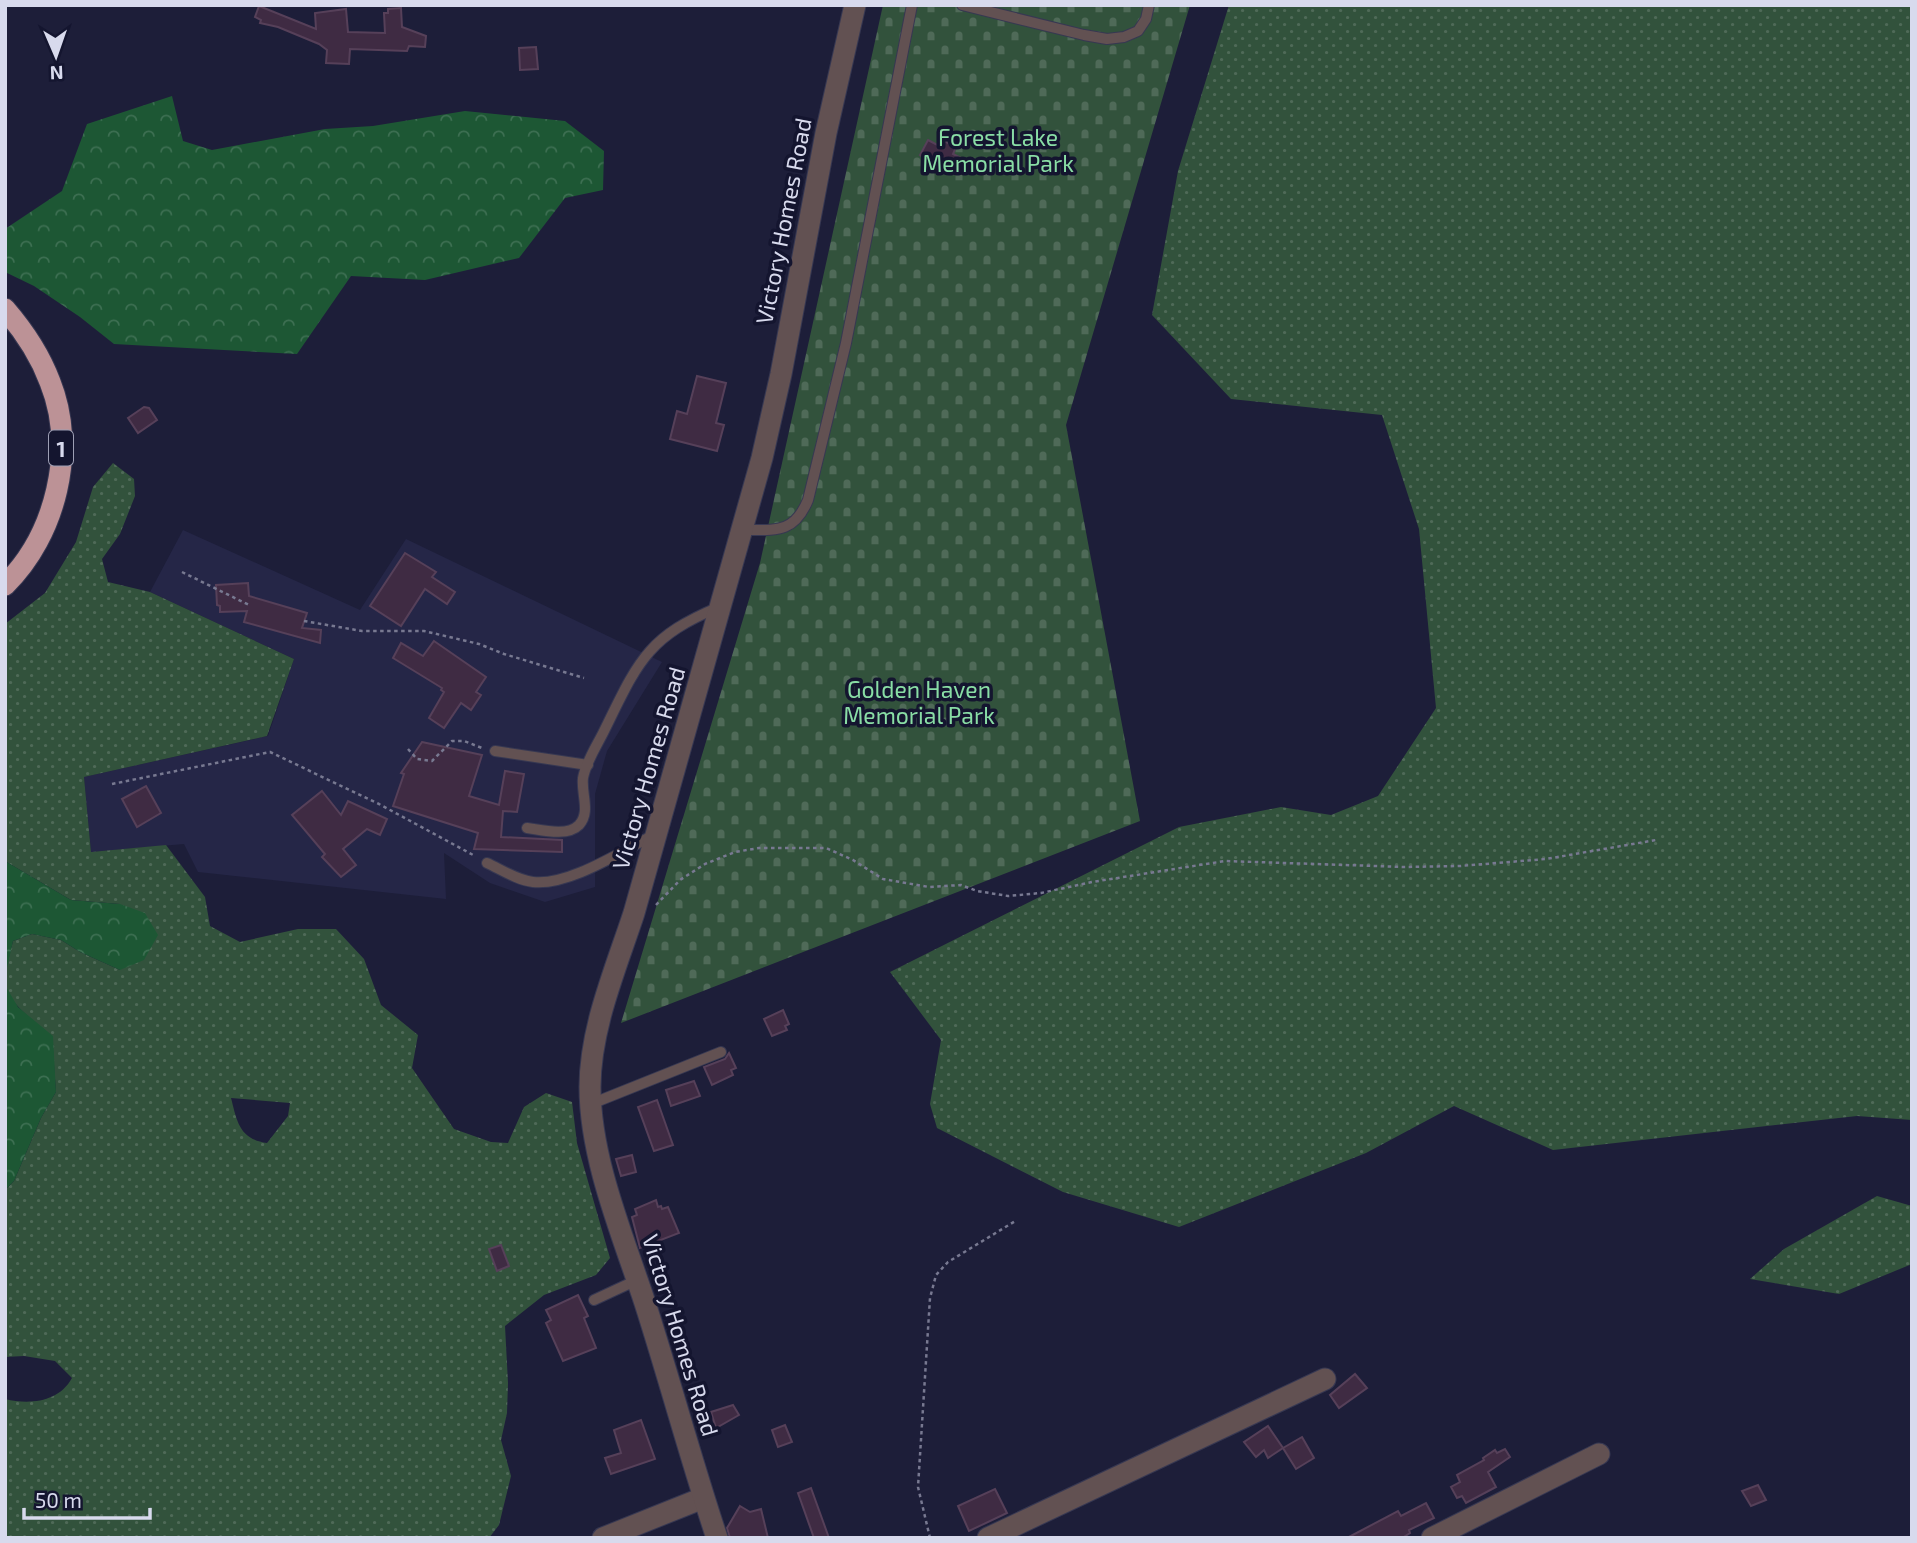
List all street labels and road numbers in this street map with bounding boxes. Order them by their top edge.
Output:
street label: Victory Homes Road [749,115,817,327]
road number: 1 [49,430,73,466]
street label: Victory Homes Road [606,663,690,873]
street label: Victory Homes Road [637,1231,725,1439]

